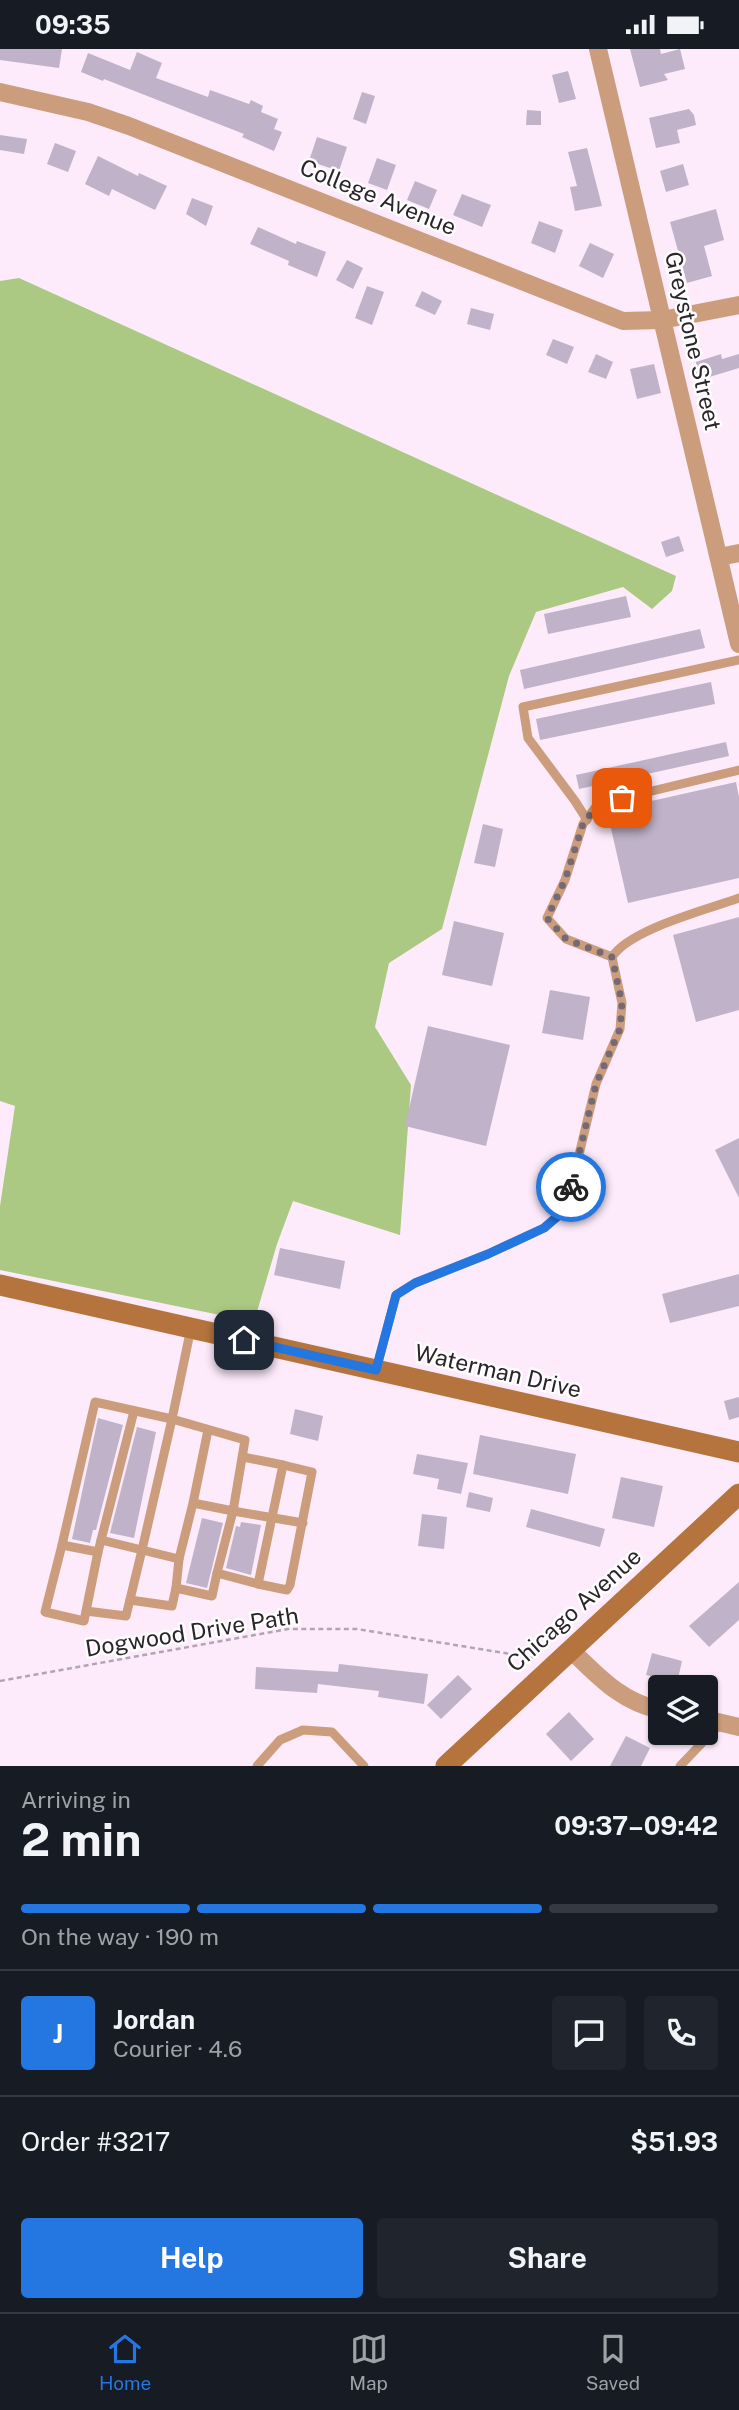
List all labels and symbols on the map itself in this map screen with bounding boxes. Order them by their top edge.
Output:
street label: College Avenue [296,153,460,240]
street label: Greystone Street [660,249,727,433]
pin [592,768,652,828]
courier [536,1152,606,1222]
pin [214,1310,274,1370]
street label: Waterman Drive [412,1338,584,1403]
street label: Chicago Avenue [501,1542,646,1677]
street label: Dogwood Drive Path [83,1601,300,1662]

